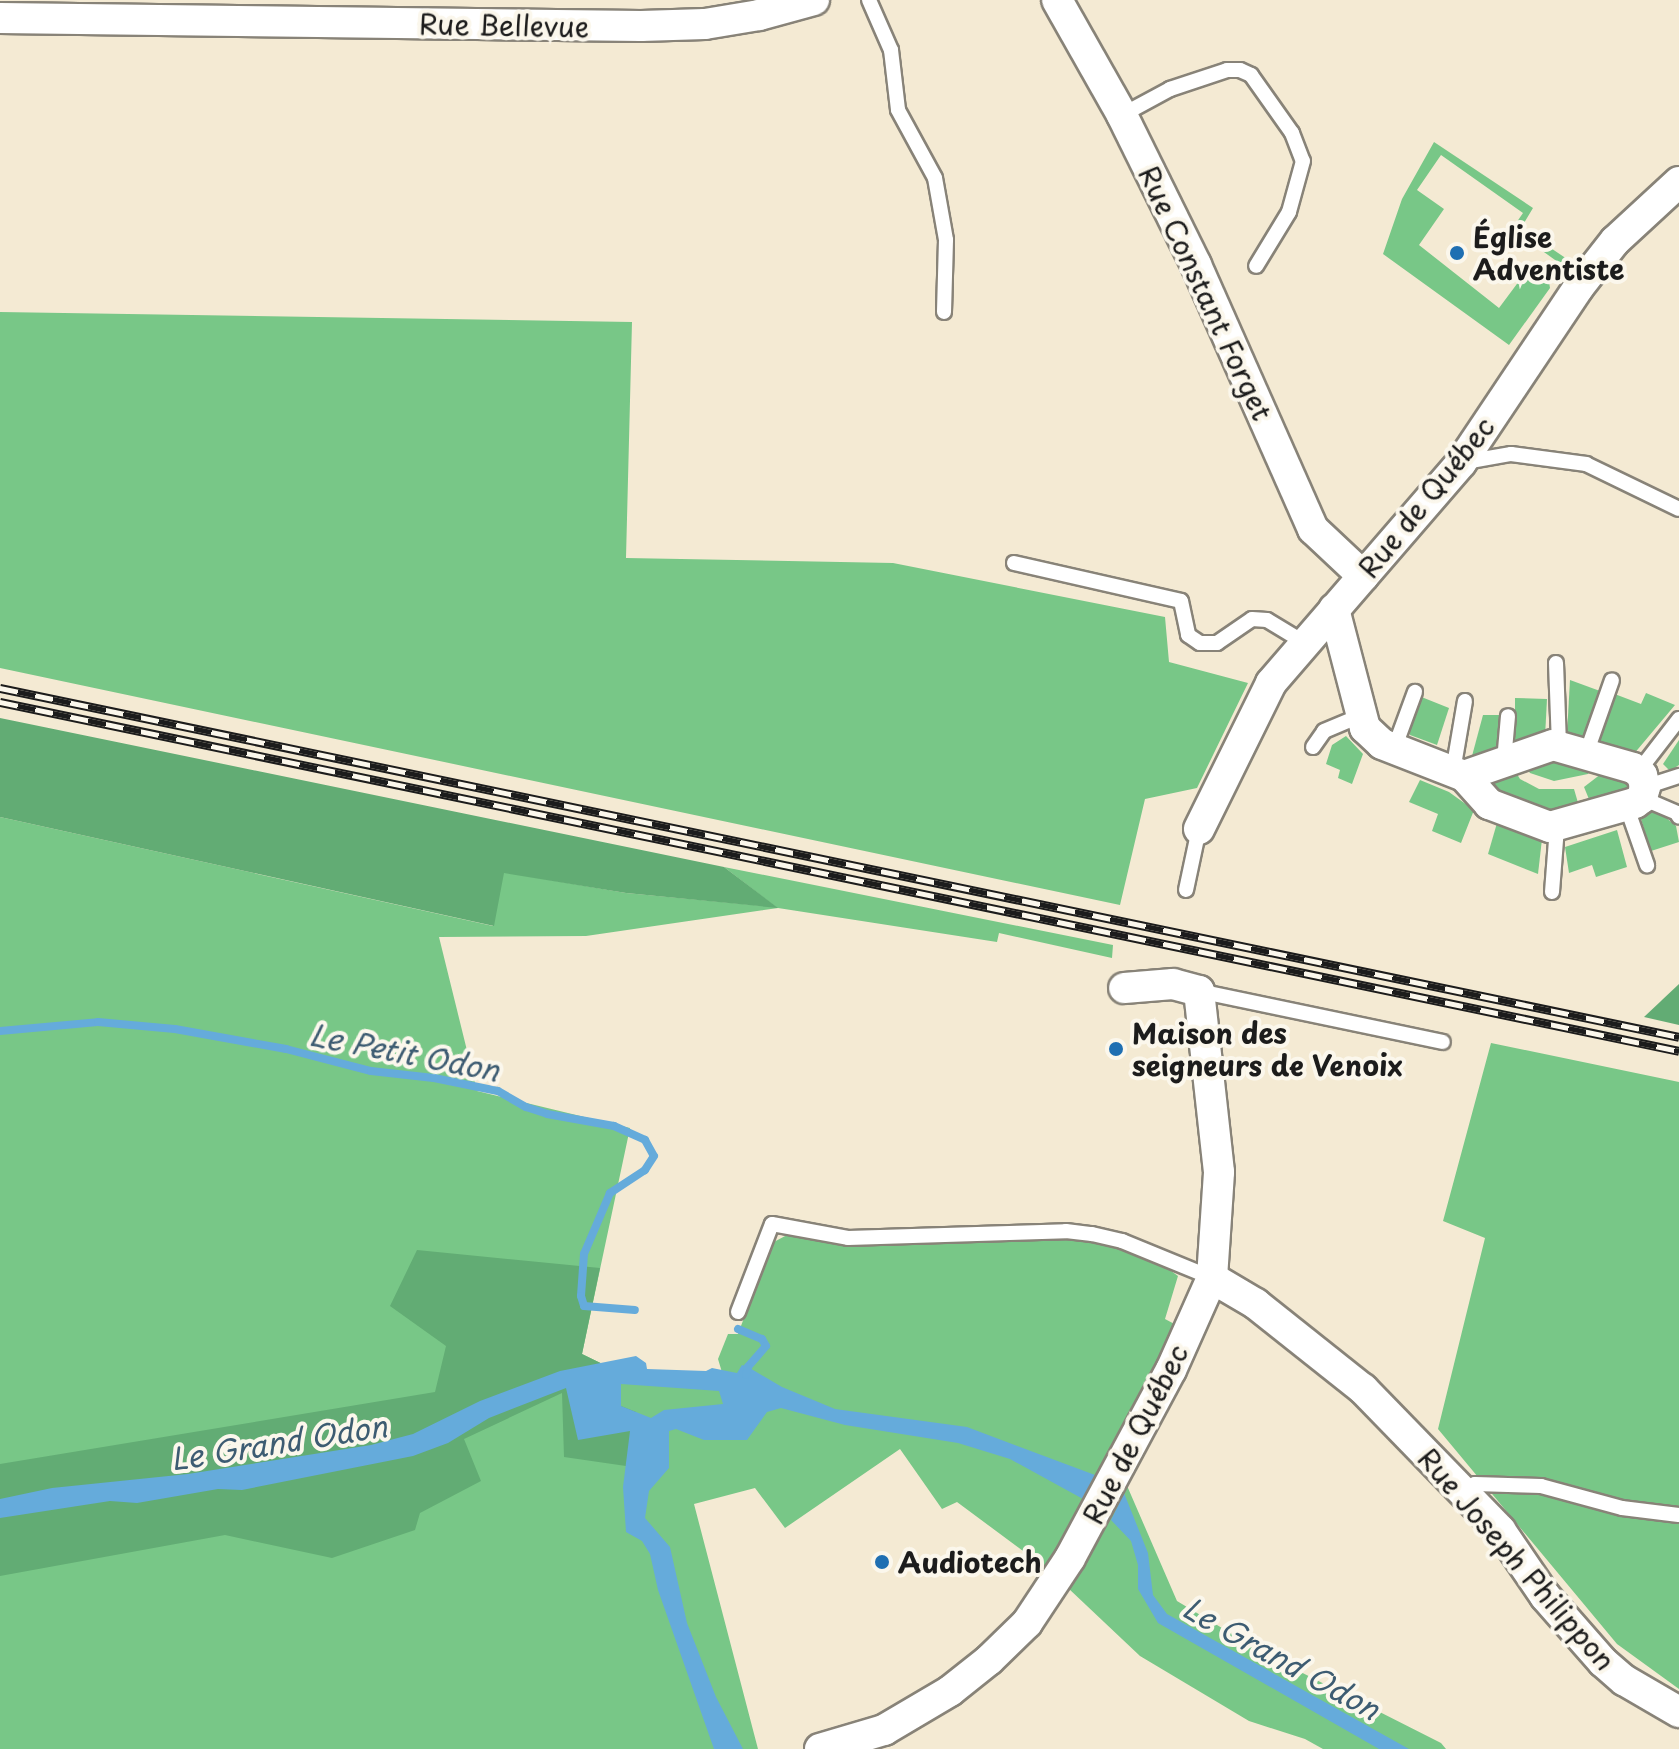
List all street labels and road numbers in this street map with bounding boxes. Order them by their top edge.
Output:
street label: Rue Bellevue [417,7,591,43]
street label: Rue Constant Forget [1132,160,1280,426]
street label: Rue de Québec [1350,408,1502,586]
street label: Rue de Québec [1074,1337,1196,1531]
street label: Rue Joseph Philippon [1410,1440,1624,1678]

